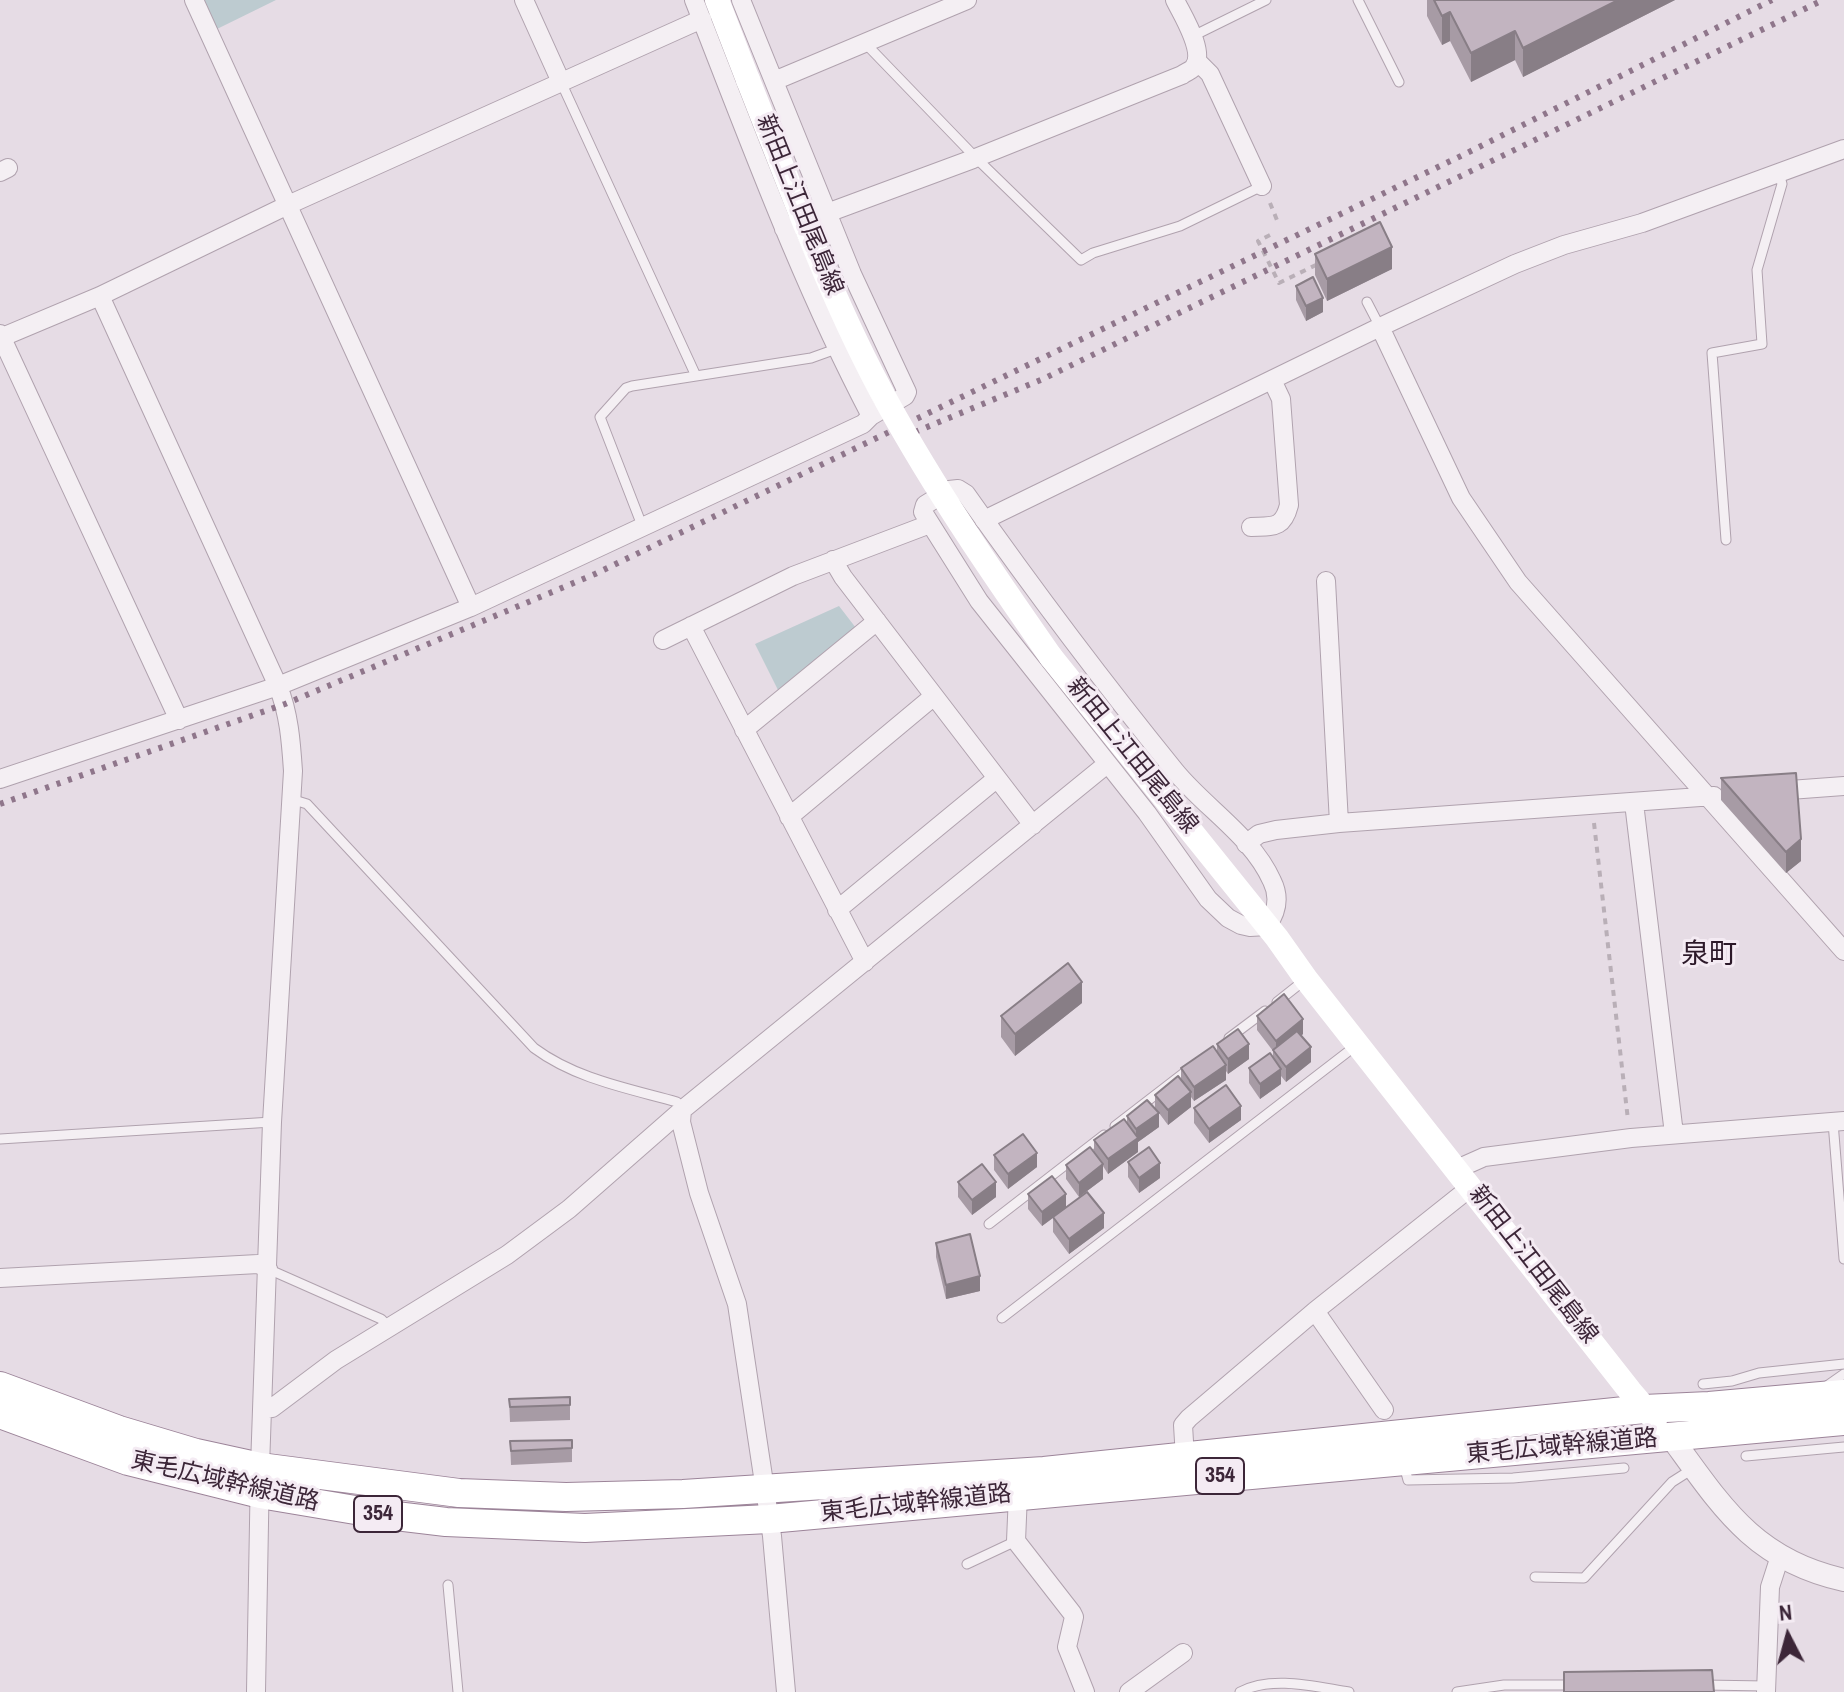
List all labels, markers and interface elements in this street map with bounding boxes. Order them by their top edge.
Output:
street label: 新田上江田尾島線 [750,111,848,299]
street label: 新田上江田尾島線 [1060,672,1204,840]
district label: 泉町 [1681,938,1737,972]
street label: 新田上江田尾島線 [1463,1180,1603,1350]
street label: 東毛広域幹線道路 [1465,1424,1659,1470]
street label: 東毛広域幹線道路 [128,1446,322,1518]
road number: 354 [1196,1458,1244,1494]
street label: 東毛広域幹線道路 [819,1480,1013,1528]
road number: 354 [354,1496,402,1532]
north arrow [1748,1596,1828,1676]
text: N [1777,1597,1794,1628]

